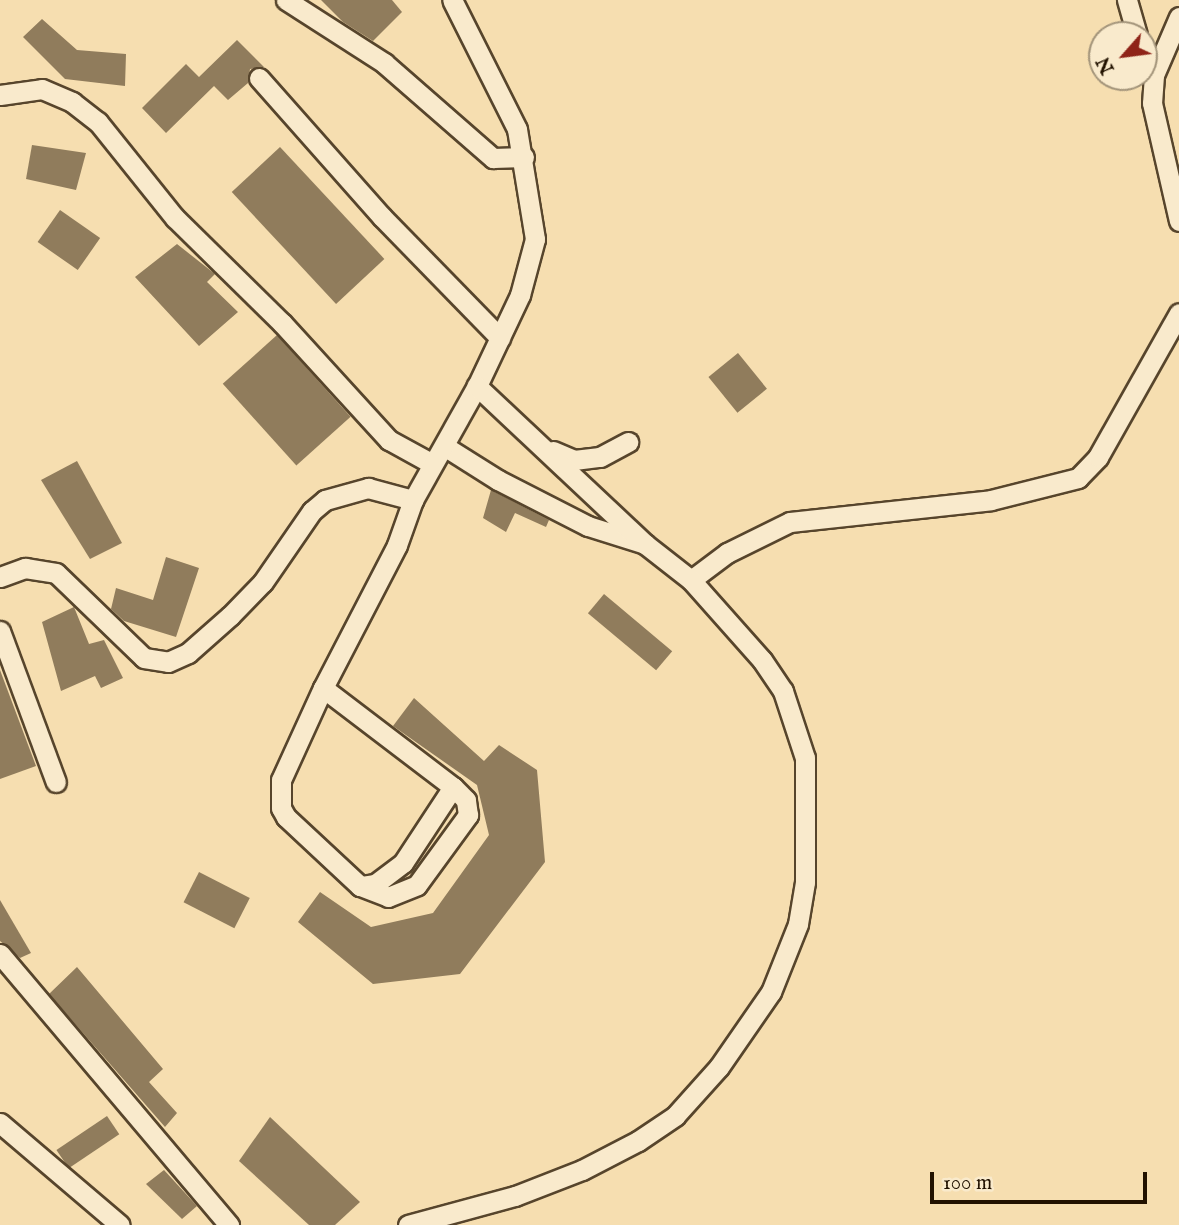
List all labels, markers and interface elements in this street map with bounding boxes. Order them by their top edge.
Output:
north arrow [1088,21,1158,91]
text: N [1092,52,1121,78]
scale bar [934,1158,1151,1202]
text: 100 m [943,1170,992,1197]

